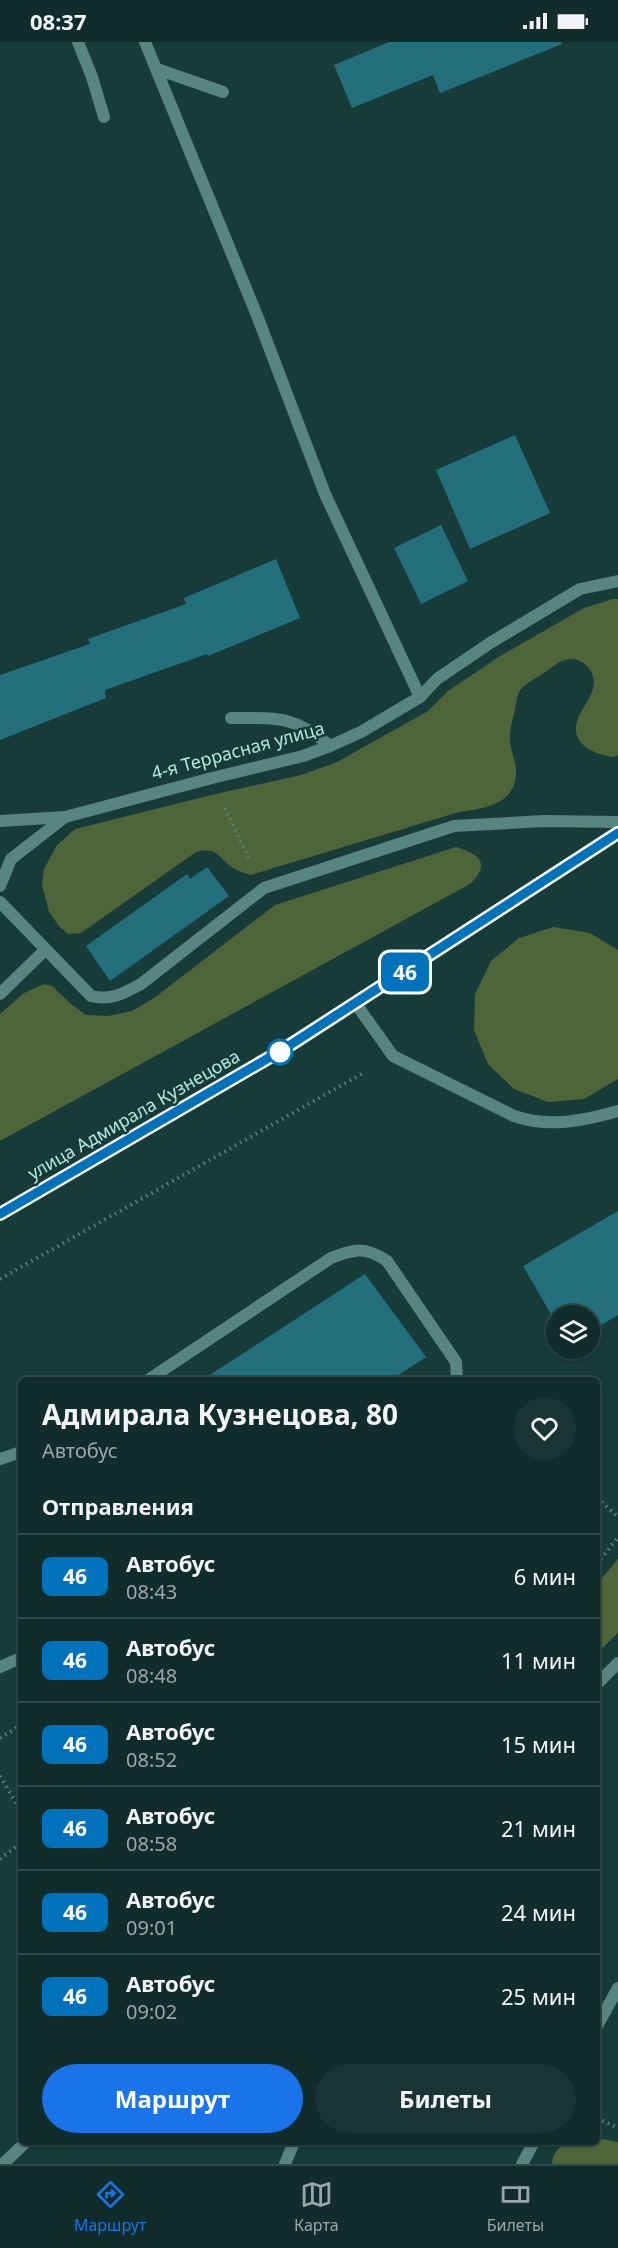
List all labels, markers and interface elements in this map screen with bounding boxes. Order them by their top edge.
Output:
text: 08:37 [30,6,87,36]
street label: 4-я Террасная улица [149,715,327,785]
line badge: 46 [378,952,432,992]
text: 46 [393,958,417,986]
unlabelled marker [267,1039,293,1065]
street label: улица Адмирала Кузнецова [23,1043,244,1185]
map controls [546,1305,600,1359]
button: layers [546,1305,600,1359]
text: Адмирала Кузнецова, 80 [42,1395,398,1433]
button: heart [513,1397,576,1460]
text: Автобус [42,1437,118,1464]
text: Отправления [42,1491,194,1521]
text: Автобус [126,1548,215,1578]
text: 6 мин [514,1561,576,1591]
text: 46 [63,1562,87,1590]
text: 08:43 [126,1578,177,1605]
text: Автобус [126,1632,215,1662]
text: 11 мин [501,1645,576,1675]
text: 46 [63,1646,87,1674]
text: 08:48 [126,1662,177,1689]
text: Автобус [126,1716,215,1746]
text: 15 мин [501,1729,576,1759]
text: 46 [63,1730,87,1758]
text: 08:52 [126,1746,177,1773]
text: Автобус [126,1800,215,1830]
text: 21 мин [501,1813,576,1843]
text: 46 [63,1814,87,1842]
text: 08:58 [126,1830,177,1857]
text: Автобус [126,1884,215,1914]
text: 24 мин [501,1897,576,1927]
text: 46 [63,1898,87,1926]
text: 09:01 [126,1914,177,1941]
text: Автобус [126,1968,215,1998]
text: 25 мин [501,1981,576,2011]
text: 46 [63,1982,87,2010]
text: 09:02 [126,1998,177,2025]
button: Маршрут [42,2064,303,2133]
button: Билеты [315,2064,576,2133]
tab: Маршрут [74,2178,146,2236]
tab: Карта [294,2178,339,2236]
tab: Билеты [487,2178,544,2236]

